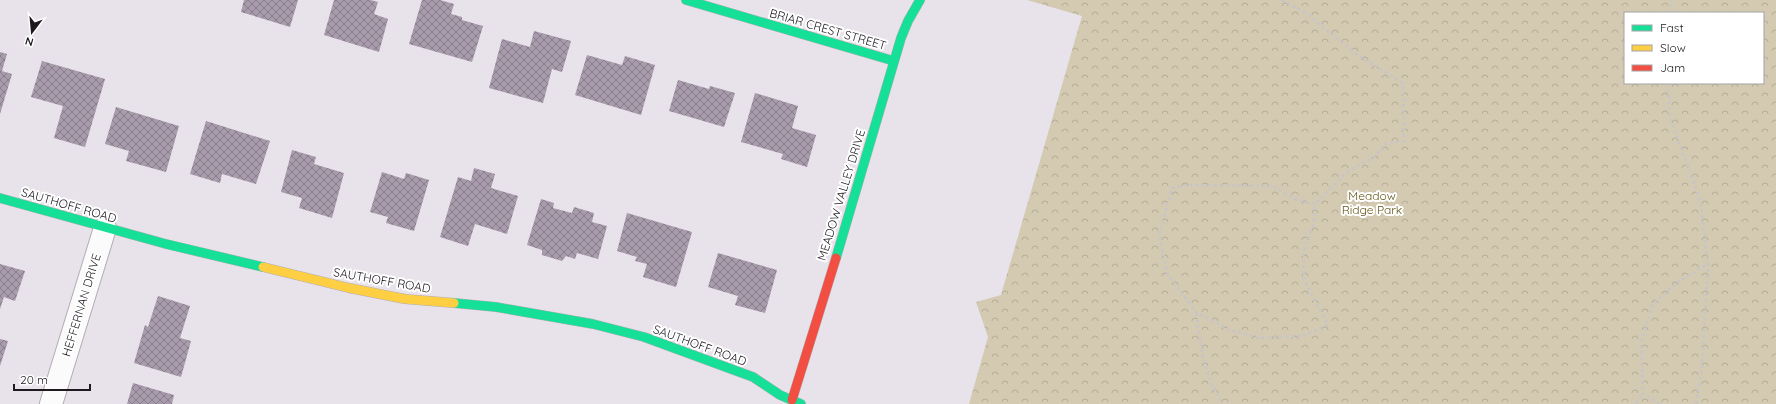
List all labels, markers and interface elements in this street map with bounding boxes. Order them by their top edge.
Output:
street label: BRIAR CREST STREET [768,5,888,53]
north arrow [12,12,52,52]
legend [1624,12,1764,84]
text: Fast [1660,20,1684,35]
text: N [23,34,35,49]
text: Slow [1660,40,1686,55]
text: Jam [1660,60,1685,75]
street label: MEADOW VALLEY DRIVE [814,127,868,262]
street label: SAUTHOFF ROAD [20,184,119,226]
park label: Meadow Ridge Park [1342,188,1402,217]
street label: HEFFERNAN DRIVE [58,252,104,358]
street label: SAUTHOFF ROAD [332,264,432,296]
street label: SAUTHOFF ROAD [651,321,749,369]
scale bar [14,366,90,392]
text: 20 m [20,372,48,387]

